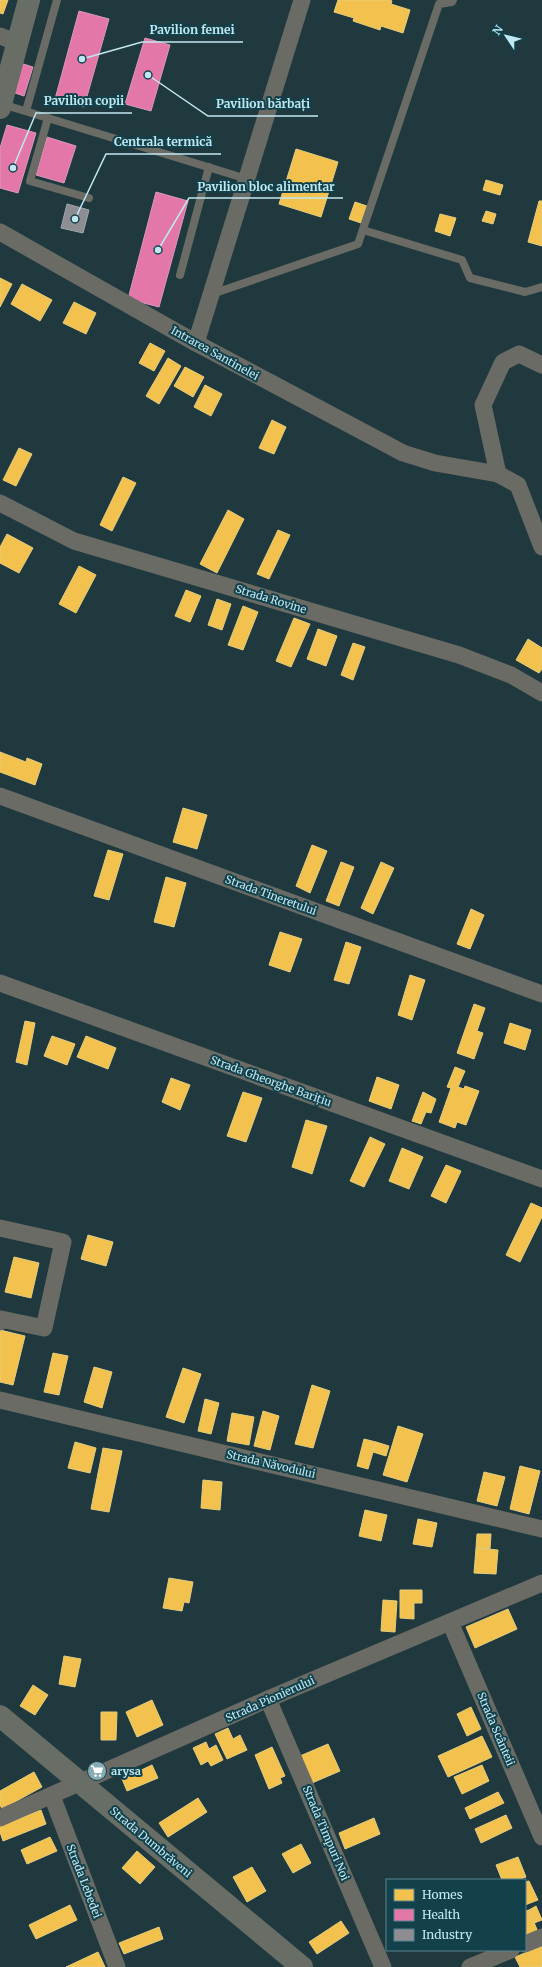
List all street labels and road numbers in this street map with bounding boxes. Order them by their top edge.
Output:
street label: Intrarea Santinelei [169,323,262,383]
street label: Strada Rovine [234,582,308,617]
street label: Strada Tineretului [223,872,319,918]
street label: Strada Gheorghe Barițiu [209,1053,334,1109]
street label: Strada Năvodului [225,1447,317,1481]
street label: Strada Pionierului [223,1673,317,1725]
street label: Strada Scânteii [474,1690,518,1768]
street label: Strada Timpuri Noi [300,1783,353,1883]
street label: Strada Dumbrăveni [107,1804,195,1881]
street label: Strada Lebedei [63,1842,105,1920]

